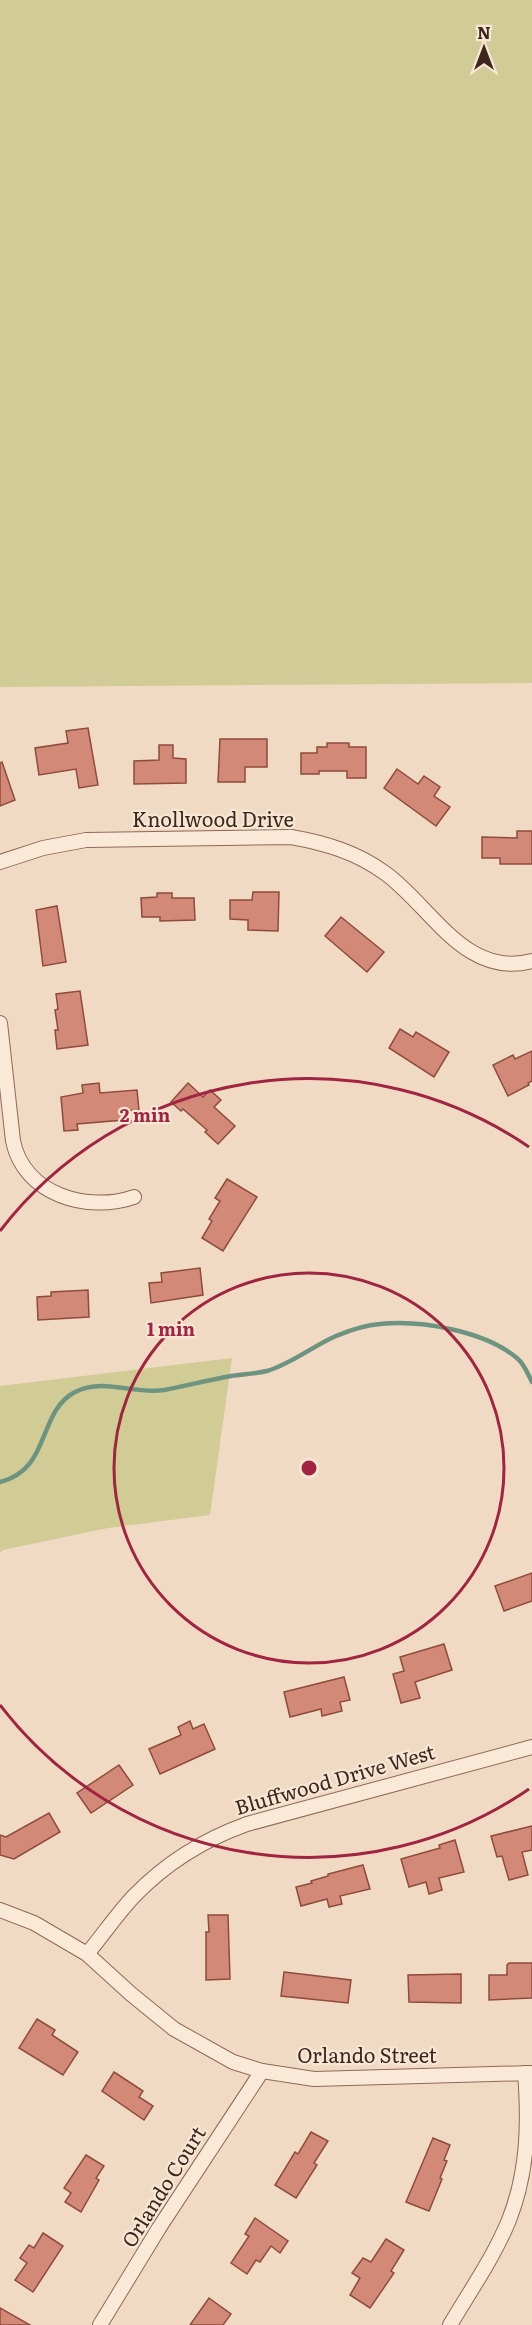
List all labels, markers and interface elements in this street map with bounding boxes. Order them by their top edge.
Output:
north arrow [454,18,514,78]
text: N [477,20,491,44]
street label: Knollwood Drive [132,803,294,833]
text: 2 min [120,1101,171,1128]
text: 1 min [147,1315,196,1342]
centre of rings [299,1458,319,1478]
street label: Bluffwood Drive West [231,1735,438,1821]
street label: Orlando Street [297,2039,437,2069]
street label: Orlando Court [113,2119,212,2253]

